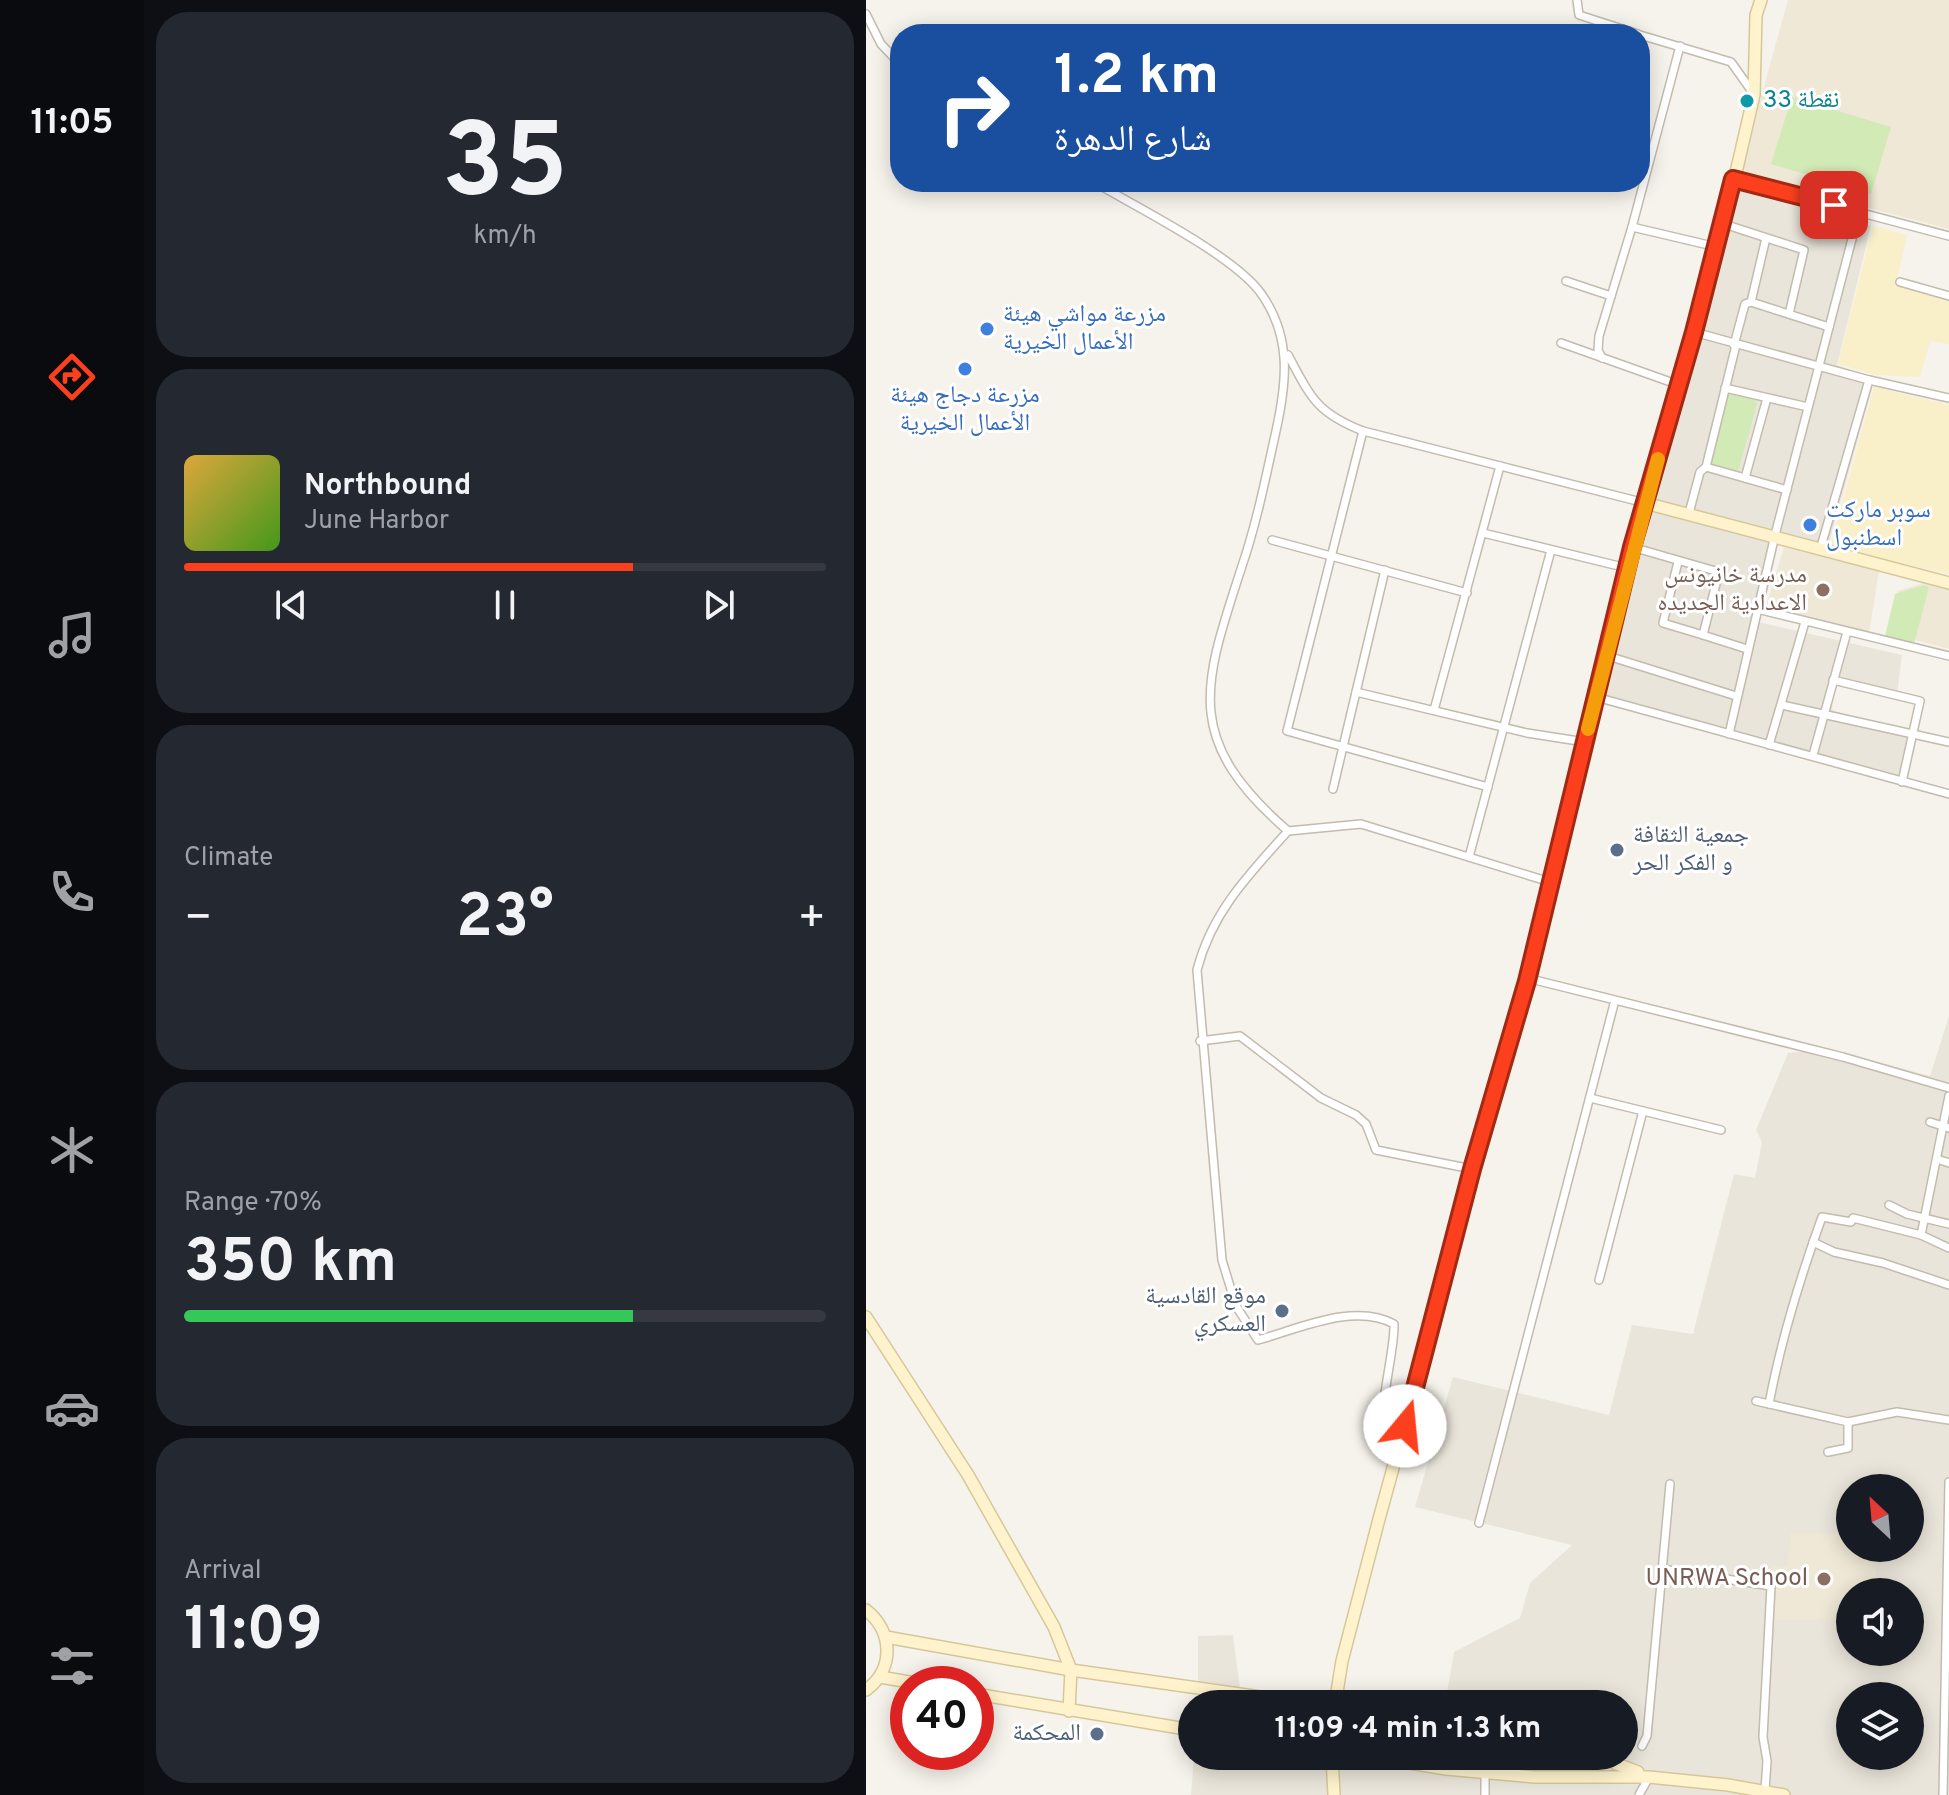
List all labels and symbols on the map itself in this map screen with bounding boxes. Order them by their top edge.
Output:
place label: نقطة 33 [1763,86,1839,116]
marker: نقطة 33 [1738,92,1756,110]
pin [1800,171,1868,239]
place label: مزرعة مواشي هيئة الأعمال الخيرية [1003,300,1166,358]
marker: مزرعة مواشي هيئة الأعمال الخيرية [978,320,996,338]
marker: مزرعة دجاج هيئة الأعمال الخيرية [956,360,974,378]
place label: مزرعة دجاج هيئة الأعمال الخيرية [890,381,1040,439]
place label: سوبر ماركت اسطنبول [1826,496,1931,554]
marker: سوبر ماركت اسطنبول [1801,516,1819,534]
place label: مدرسة خانيونس الاعدادية الجديده [1657,561,1807,619]
marker: مدرسة خانيونس الاعدادية الجديده [1814,581,1832,599]
place label: جمعية الثقافة و الفكر الحر [1632,821,1749,879]
marker: جمعية الثقافة و الفكر الحر [1608,841,1626,859]
place label: موقع القادسية العسكري [1145,1282,1266,1342]
marker: موقع القادسية العسكري [1273,1302,1291,1320]
position arrow [1363,1384,1447,1468]
north arrow [1836,1474,1924,1562]
place label: UNRWA School [1646,1564,1808,1594]
marker: UNRWA School [1815,1570,1833,1588]
speed limit sign: 40 [890,1666,994,1770]
place label: المحكمة [1013,1719,1081,1749]
marker: المحكمة [1088,1725,1106,1743]

